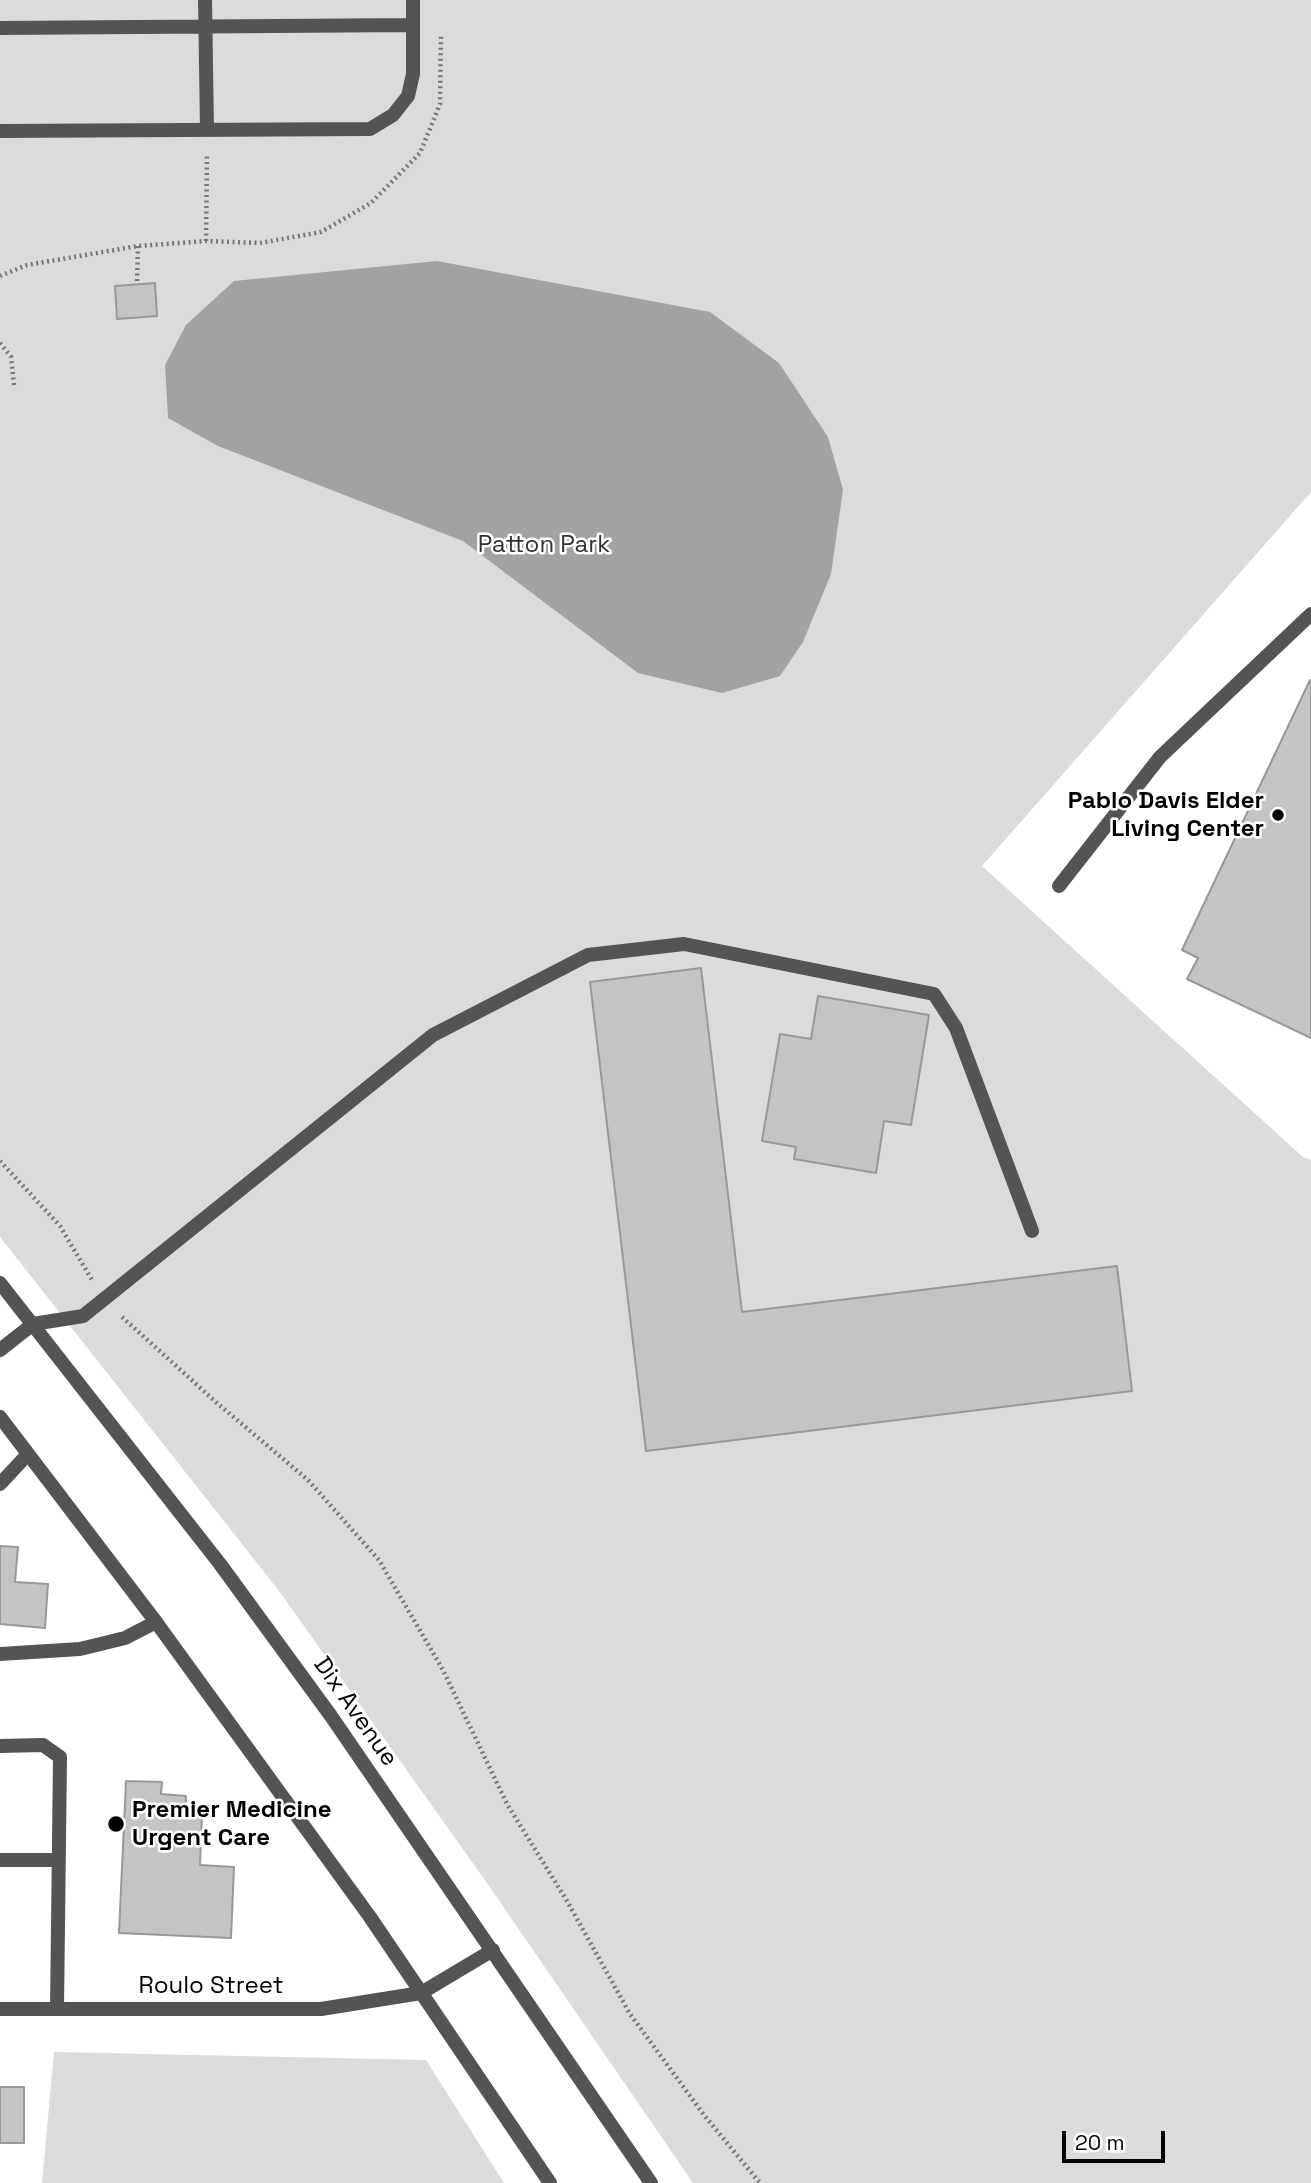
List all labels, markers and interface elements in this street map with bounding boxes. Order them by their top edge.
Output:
park label: Patton Park [478,531,610,559]
place label: Pablo Davis Elder Living Center [1068,787,1264,843]
marker: Pablo Davis Elder Living Center [1270,807,1286,823]
street label: Dix Avenue [307,1652,403,1772]
place label: Premier Medicine Urgent Care [132,1796,332,1852]
marker: Premier Medicine Urgent Care [106,1814,126,1834]
street label: Roulo Street [139,1972,283,2000]
scale bar [1066,2116,1169,2160]
text: 20 m [1075,2129,1125,2156]

